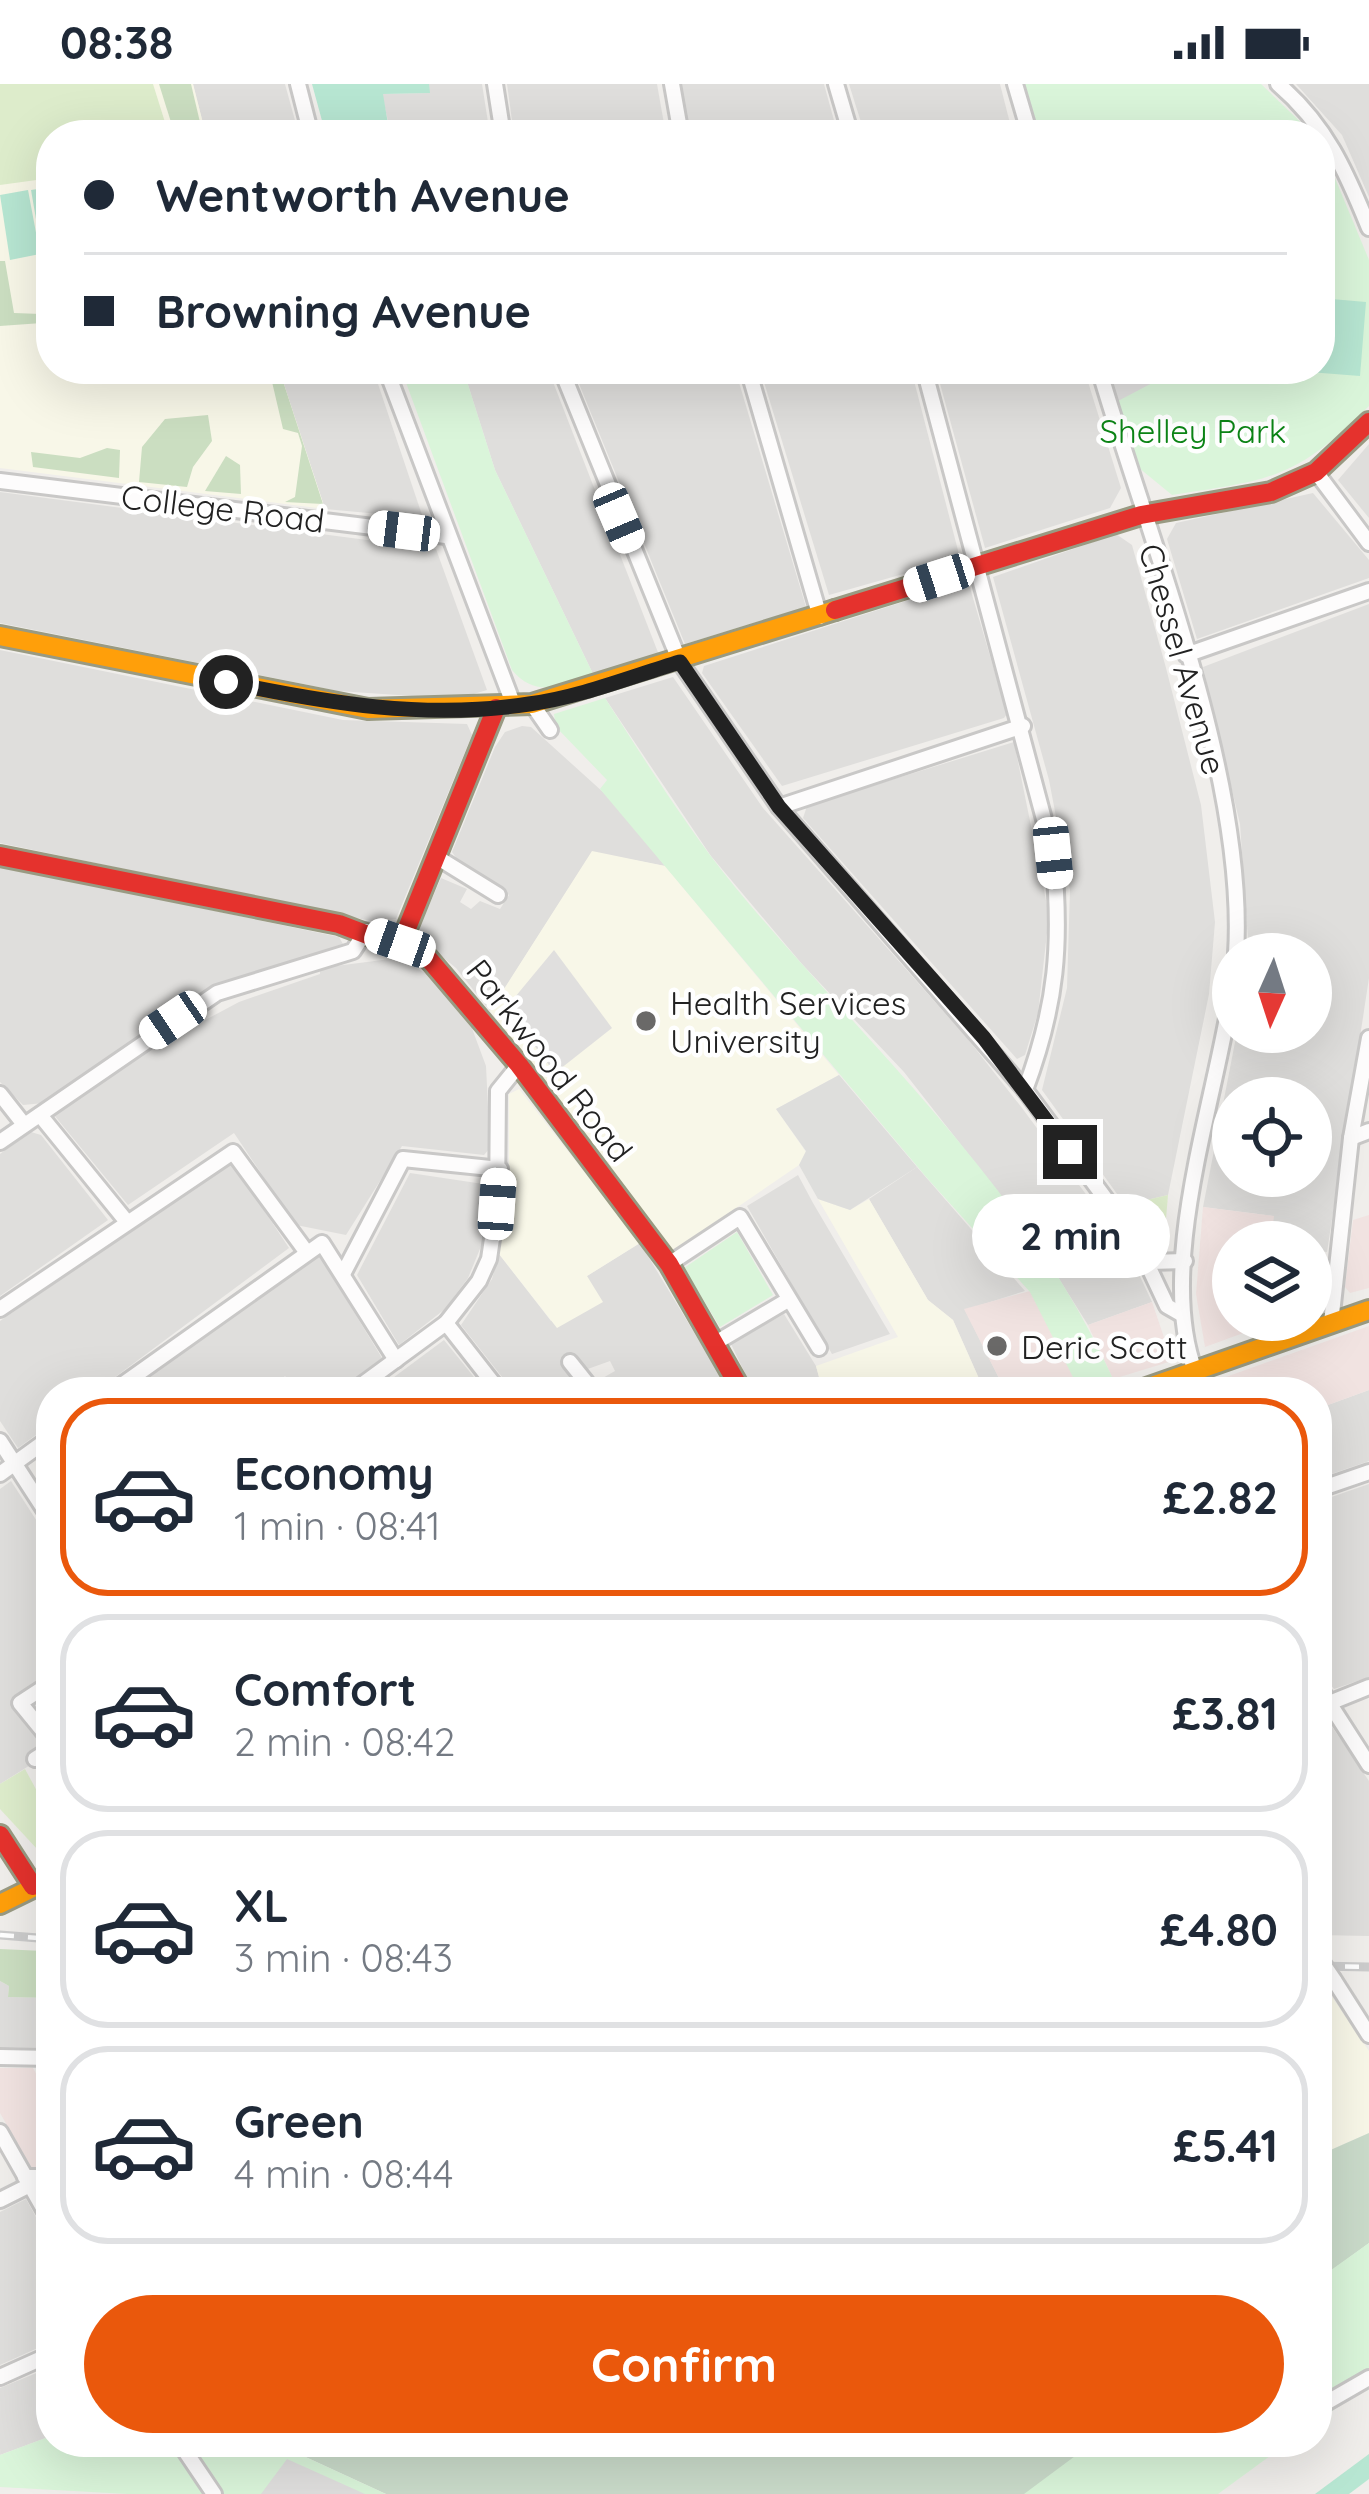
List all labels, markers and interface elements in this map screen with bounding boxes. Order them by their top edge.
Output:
text: 08:38 [60,14,173,70]
text: Wentworth Avenue [156,167,570,223]
text: Browning Avenue [156,283,531,339]
park label: Shelley Park [1100,410,1286,451]
street label: College Road [119,475,327,541]
car [588,478,650,558]
car [366,509,442,553]
street label: Chessel Avenue [1130,539,1236,779]
car [899,550,979,606]
route start [199,655,253,709]
car [1031,815,1075,891]
car [360,914,440,972]
north arrow [1212,933,1332,1053]
map controls [1212,933,1332,1341]
street label: Parkwood Road [458,951,642,1169]
place label: Health Services University [670,982,906,1061]
car [133,985,213,1055]
marker: Health Services University [633,1008,659,1034]
button: locate [1212,1077,1332,1197]
route end [1043,1125,1097,1179]
car [477,1167,517,1241]
callout: 2 min [971,1194,1169,1278]
text: 2 min [1020,1211,1122,1260]
button: layers [1212,1221,1332,1341]
place label: Deric Scott [1021,1326,1187,1367]
marker: Deric Scott [984,1333,1010,1359]
icon: car [90,1443,198,1551]
text: Economy [234,1445,434,1501]
text: £2.82 [1163,1469,1278,1525]
text: 1 min · 08:41 [234,1501,441,1550]
icon: car [90,1659,198,1767]
text: Comfort [234,1661,416,1717]
text: £3.81 [1172,1685,1278,1741]
text: 2 min · 08:42 [234,1717,455,1766]
icon: car [90,1875,198,1983]
text: XL [234,1877,289,1933]
text: £4.80 [1160,1901,1278,1957]
text: 3 min · 08:43 [234,1933,453,1982]
icon: car [90,2091,198,2199]
text: Green [234,2093,364,2149]
text: £5.41 [1173,2117,1278,2173]
text: 4 min · 08:44 [234,2149,453,2198]
button: Confirm [84,2295,1284,2433]

